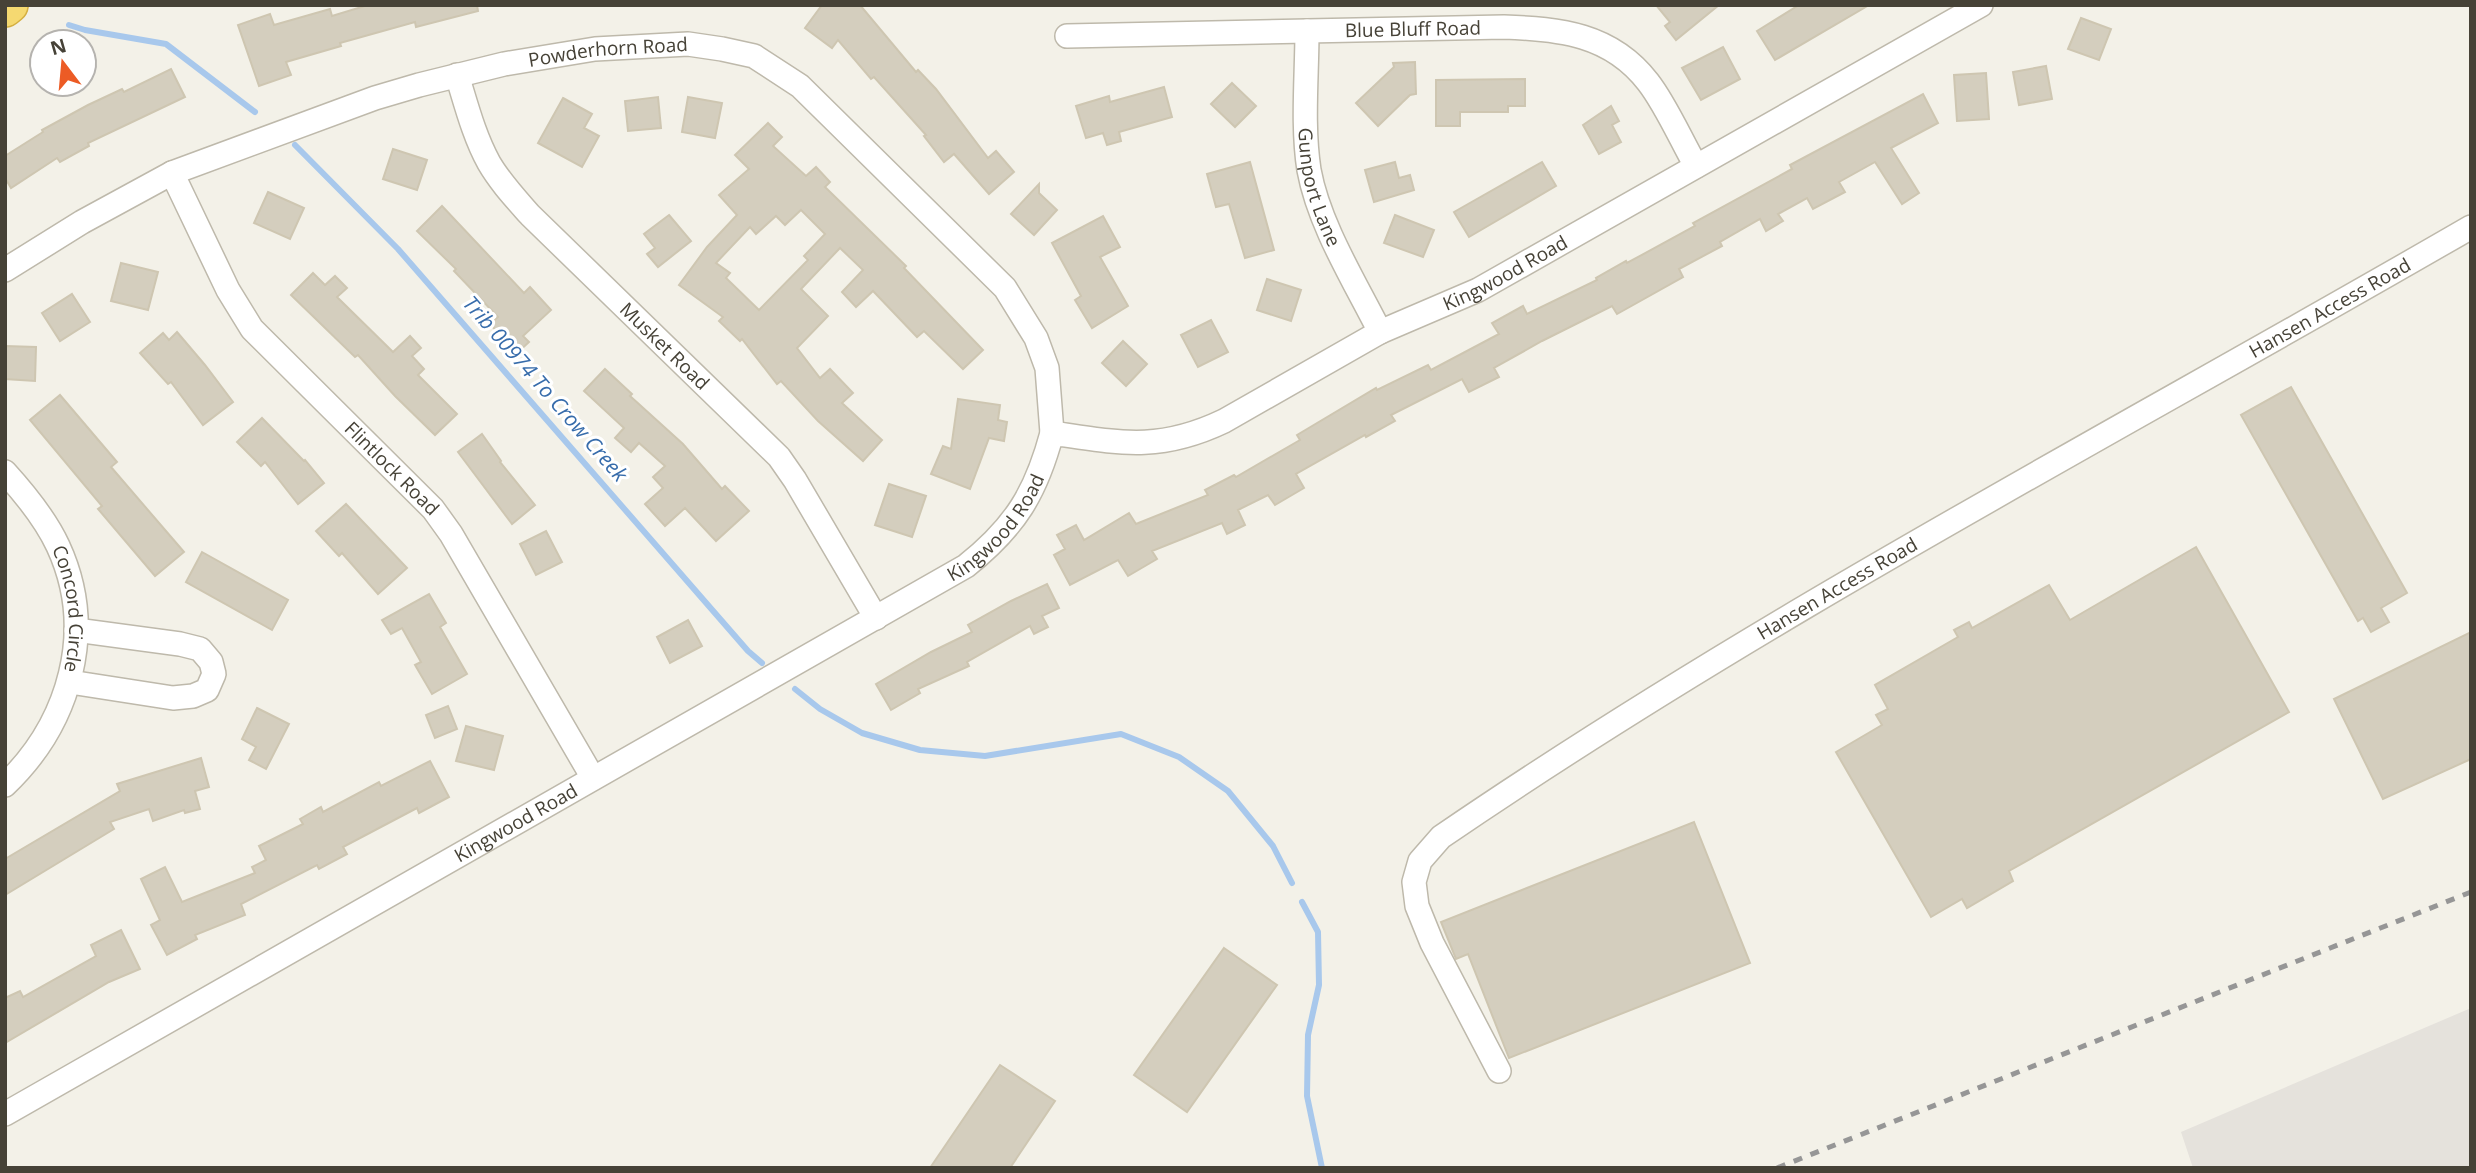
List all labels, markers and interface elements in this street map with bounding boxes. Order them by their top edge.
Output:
street label: Blue Bluff Road [1345,14,1481,43]
north arrow [28,28,98,98]
street label: Powderhorn Road [526,31,689,73]
text: N [47,32,69,61]
street label: Gunport Lane [1292,127,1347,251]
street label: Kingwood Road [1439,229,1572,317]
street label: Hansen Access Road [2244,252,2415,364]
water label: Trib 00974 To Crow Creek [457,290,635,488]
street label: Musket Road [614,296,715,396]
street label: Flintlock Road [339,416,445,521]
street label: Kingwood Road [942,470,1050,587]
street label: Hansen Access Road [1752,531,1922,646]
street label: Concord Circle [46,541,89,675]
street label: Kingwood Road [449,777,582,868]

